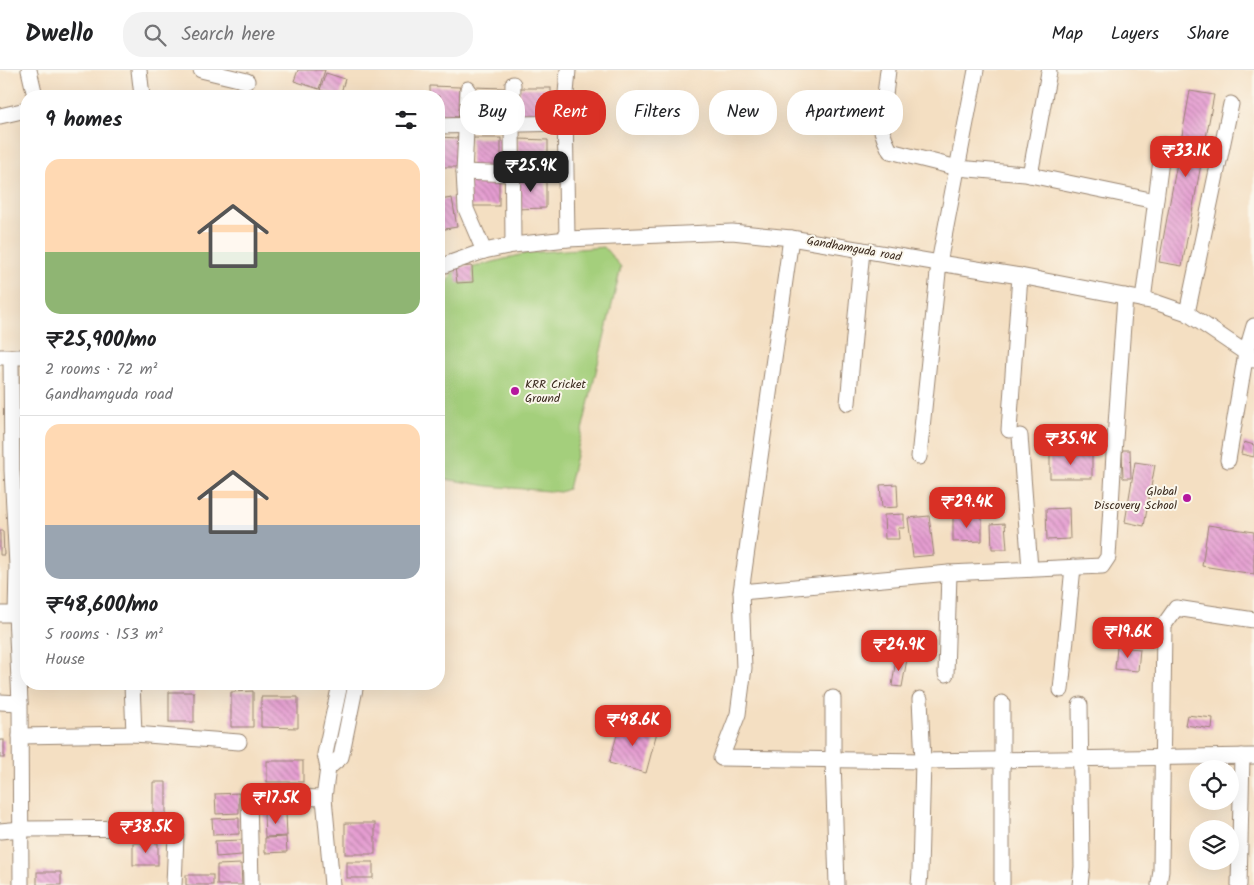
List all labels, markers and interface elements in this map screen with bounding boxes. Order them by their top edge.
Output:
search box [123,12,473,57]
text: Dwello [25,15,93,54]
text: Search here [181,20,275,50]
text: Map [1052,20,1083,49]
text: Layers [1111,20,1159,49]
text: Share [1187,20,1229,49]
icon: search [141,21,169,49]
chip: Buy [460,90,525,135]
chip: Rent [535,90,606,135]
chip: Filters [616,90,699,135]
chip: New [709,90,777,135]
chip: Apartment [787,90,903,135]
text: 9 homes [45,104,122,137]
icon: filters [392,106,420,134]
pin: ₹33.1K [1145,136,1227,178]
text: ₹33.1K [1161,139,1211,164]
pin: ₹25.9K [490,150,572,193]
text: ₹25.9K [505,154,557,179]
icon: home [188,191,278,281]
street label: Gandhamguda road [805,231,904,267]
text: ₹25,900/mo [45,324,157,357]
text: 2 rooms · 72 m² [45,357,157,382]
place label: KRR Cricket Ground [525,375,586,408]
text: Gandhamguda road [45,382,173,407]
marker: KRR Cricket Ground [509,385,521,397]
pin: ₹35.9K [1030,424,1112,466]
text: ₹35.9K [1045,427,1097,452]
icon: home [188,457,278,547]
place label: Global Discovery School [1094,482,1177,515]
pin: ₹29.4K [926,486,1008,529]
text: ₹29.4K [940,490,994,515]
marker: Global Discovery School [1181,492,1193,504]
text: ₹48,600/mo [45,589,158,622]
pin: ₹19.6K [1087,616,1169,659]
text: ₹19.6K [1104,620,1152,645]
text: 5 rooms · 153 m² [45,622,163,647]
pin: ₹24.9K [858,630,940,672]
text: ₹24.9K [872,633,926,658]
text: House [45,647,85,672]
pin: ₹48.6K [592,704,674,747]
text: ₹48.6K [606,708,660,733]
map controls [1189,760,1239,870]
button: locate [1189,760,1239,810]
pin: ₹17.5K [235,782,317,825]
text: ₹17.5K [252,786,300,811]
pin: ₹38.5K [105,812,187,854]
text: ₹38.5K [119,815,173,840]
button: layers [1189,820,1239,870]

